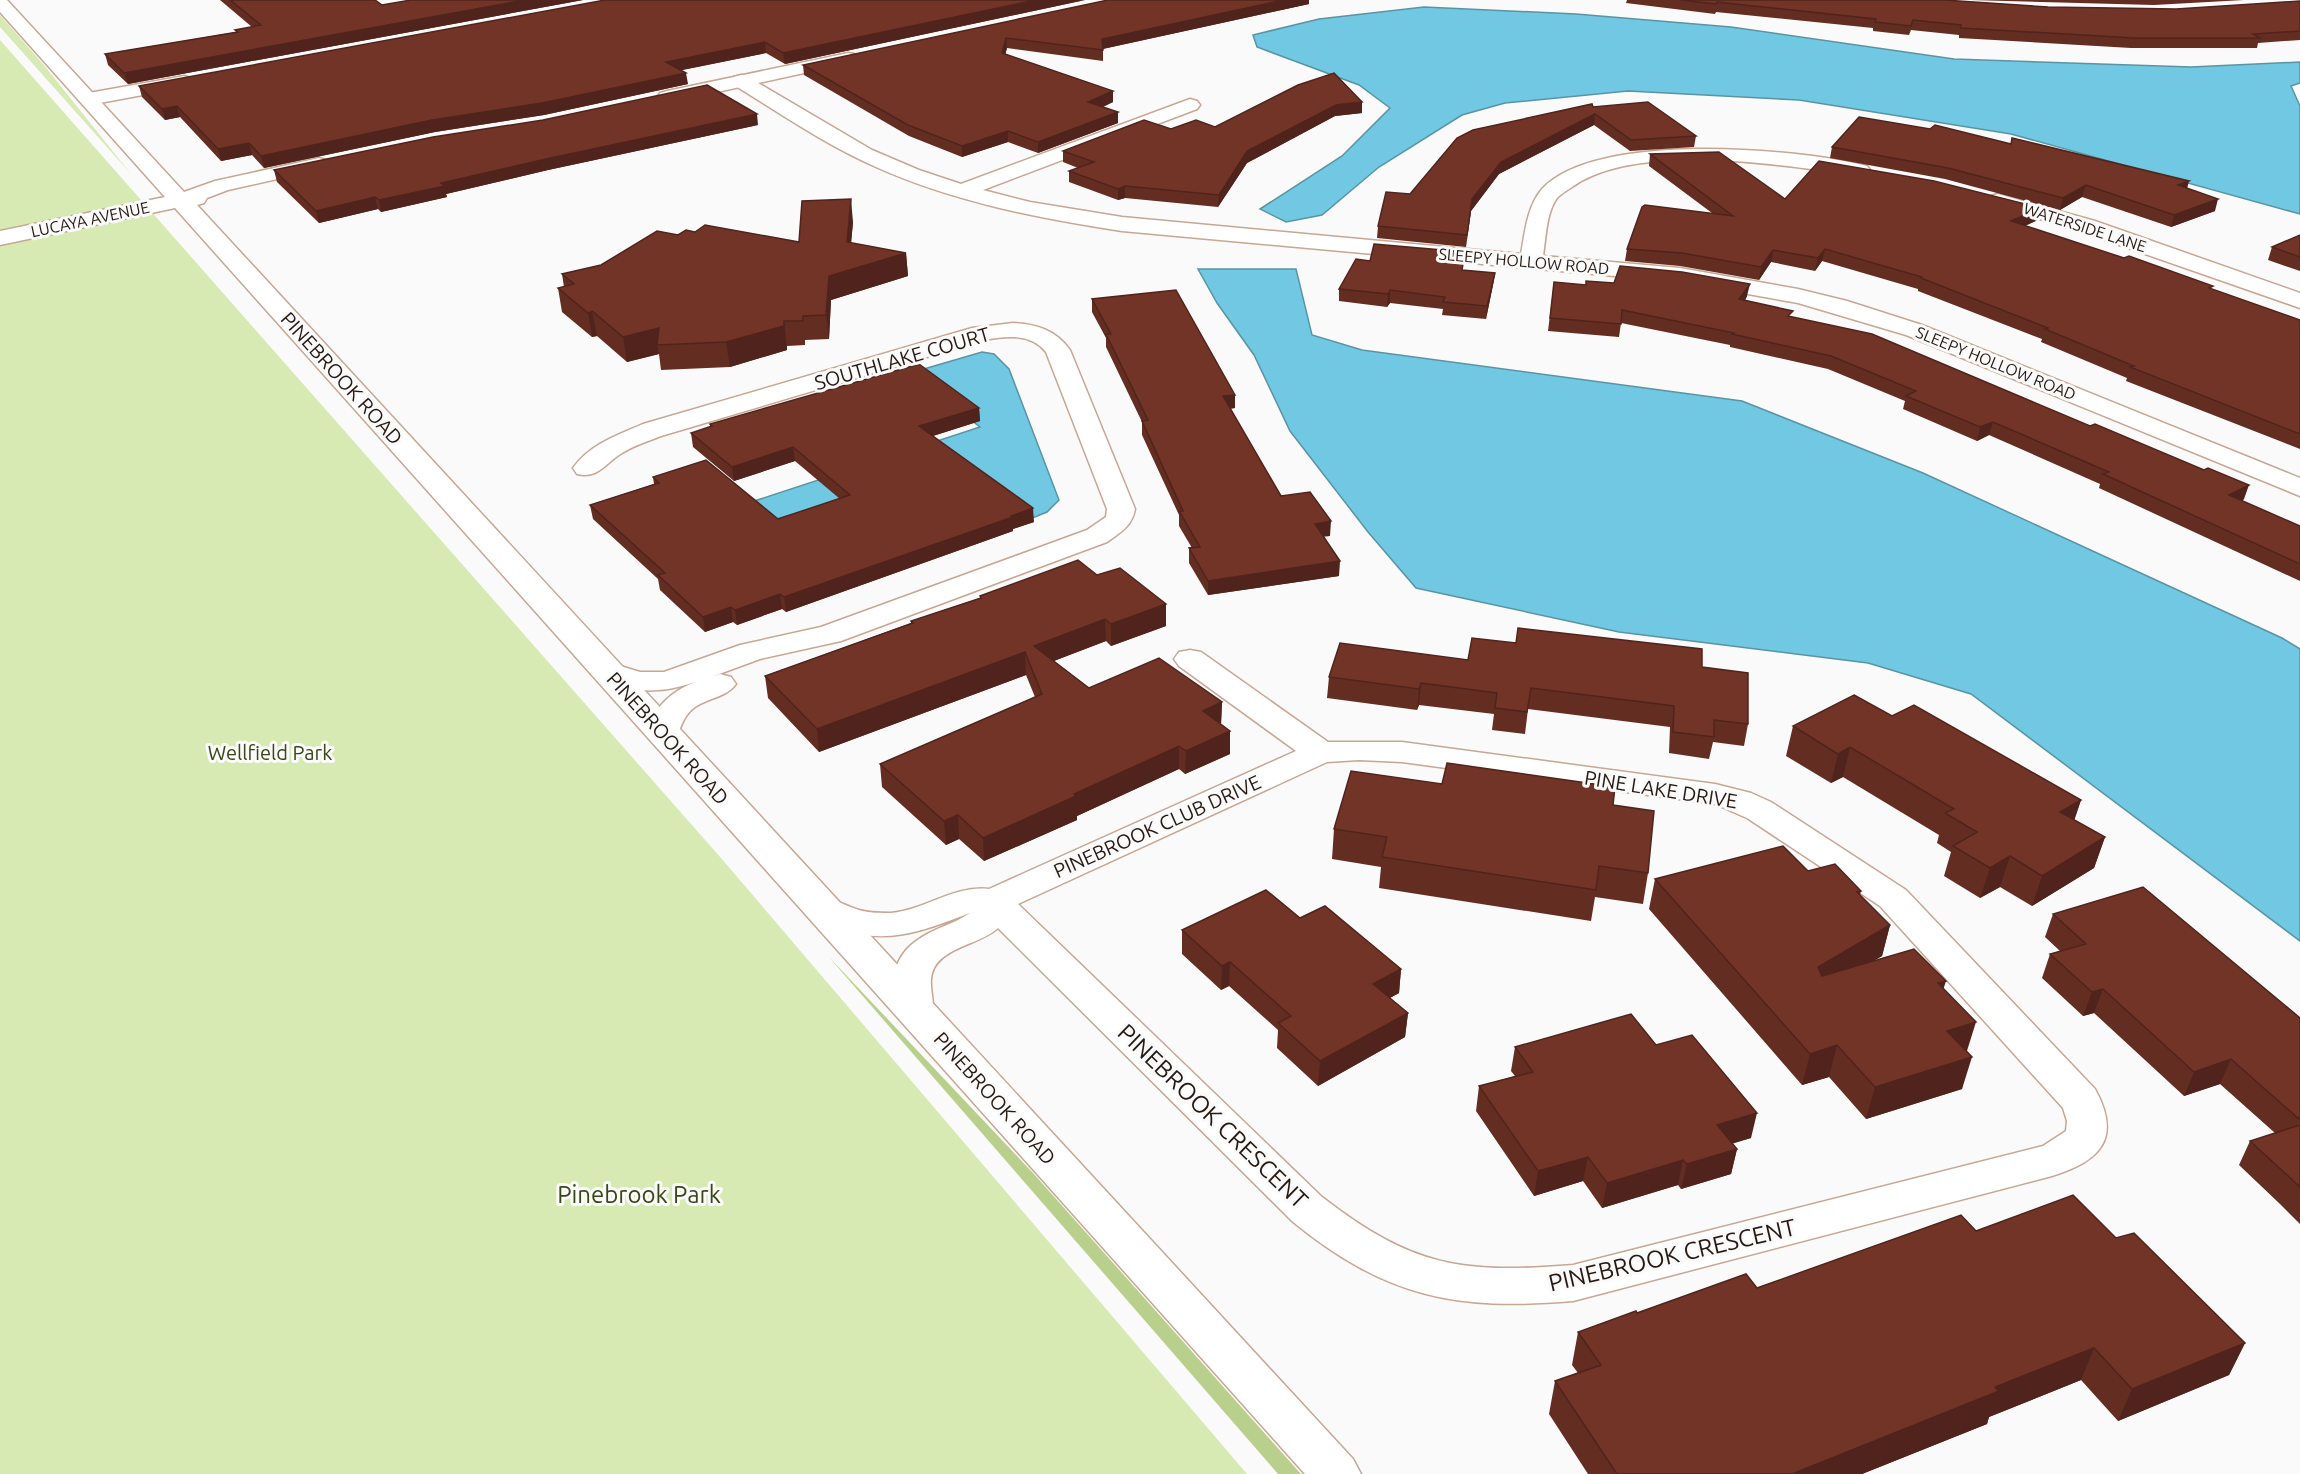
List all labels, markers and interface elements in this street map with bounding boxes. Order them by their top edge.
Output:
street label: LUCAYA AVENUE [29,198,151,240]
street label: WATERSIDE LANE [2021,199,2149,255]
street label: SLEEPY HOLLOW ROAD [1438,245,1610,277]
street label: PINEBROOK ROAD [276,307,408,449]
street label: SOUTHLAKE COURT [812,322,992,394]
street label: SLEEPY HOLLOW ROAD [1913,323,2079,403]
street label: PINEBROOK ROAD [602,667,734,809]
park label: Wellfield Park [208,741,332,764]
street label: PINE LAKE DRIVE [1583,766,1739,812]
street label: PINEBROOK CLUB DRIVE [1050,770,1264,882]
street label: PINEBROOK CRESCENT [1113,1018,1313,1214]
street label: PINEBROOK ROAD [929,1027,1061,1169]
park label: Pinebrook Park [557,1181,721,1208]
street label: PINEBROOK CRESCENT [1546,1213,1798,1297]

